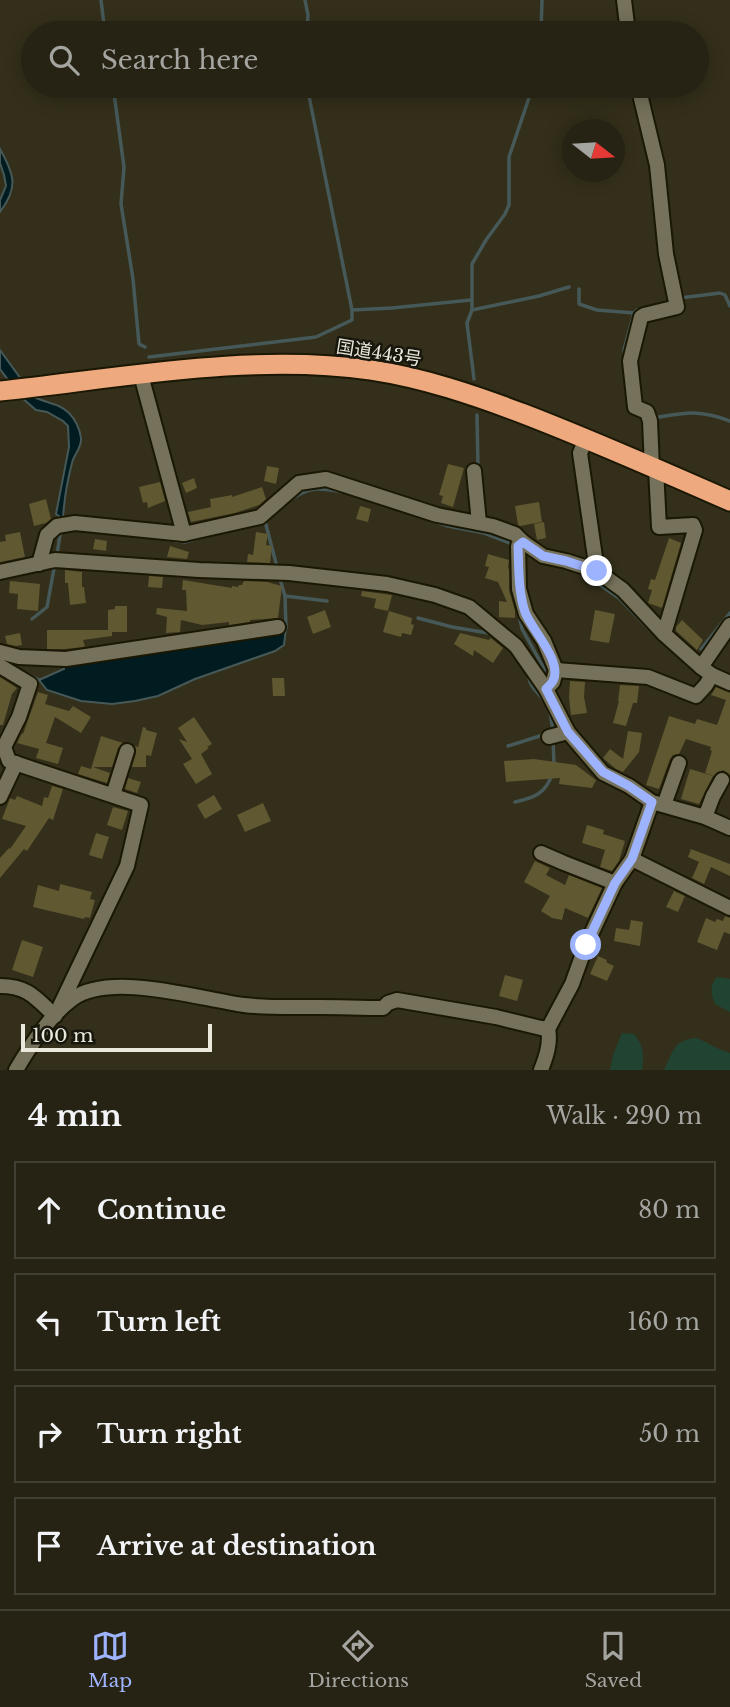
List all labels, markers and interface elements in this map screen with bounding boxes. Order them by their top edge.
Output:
search box [21,21,709,98]
icon: search [45,41,83,79]
text: Search here [101,44,258,76]
north arrow [562,119,625,182]
street label: 国道443号 [335,335,423,371]
route end [581,555,612,586]
route start [570,929,601,960]
scale bar [21,1021,212,1053]
text: 100 m [32,1024,93,1047]
text: 4 min [28,1097,122,1134]
text: Walk · 290 m [546,1102,702,1130]
icon: ahead [30,1191,68,1229]
text: Continue [97,1194,226,1226]
text: 80 m [638,1196,700,1224]
icon: left [30,1303,68,1341]
text: Turn left [97,1306,221,1338]
text: 160 m [627,1308,700,1336]
icon: right [30,1415,68,1453]
text: Turn right [97,1418,242,1450]
text: 50 m [639,1420,700,1448]
icon: arrive [30,1527,68,1565]
text: Arrive at destination [97,1530,377,1562]
tab: Map [88,1627,132,1692]
tab: Directions [308,1627,409,1692]
tab: Saved [585,1627,642,1692]

